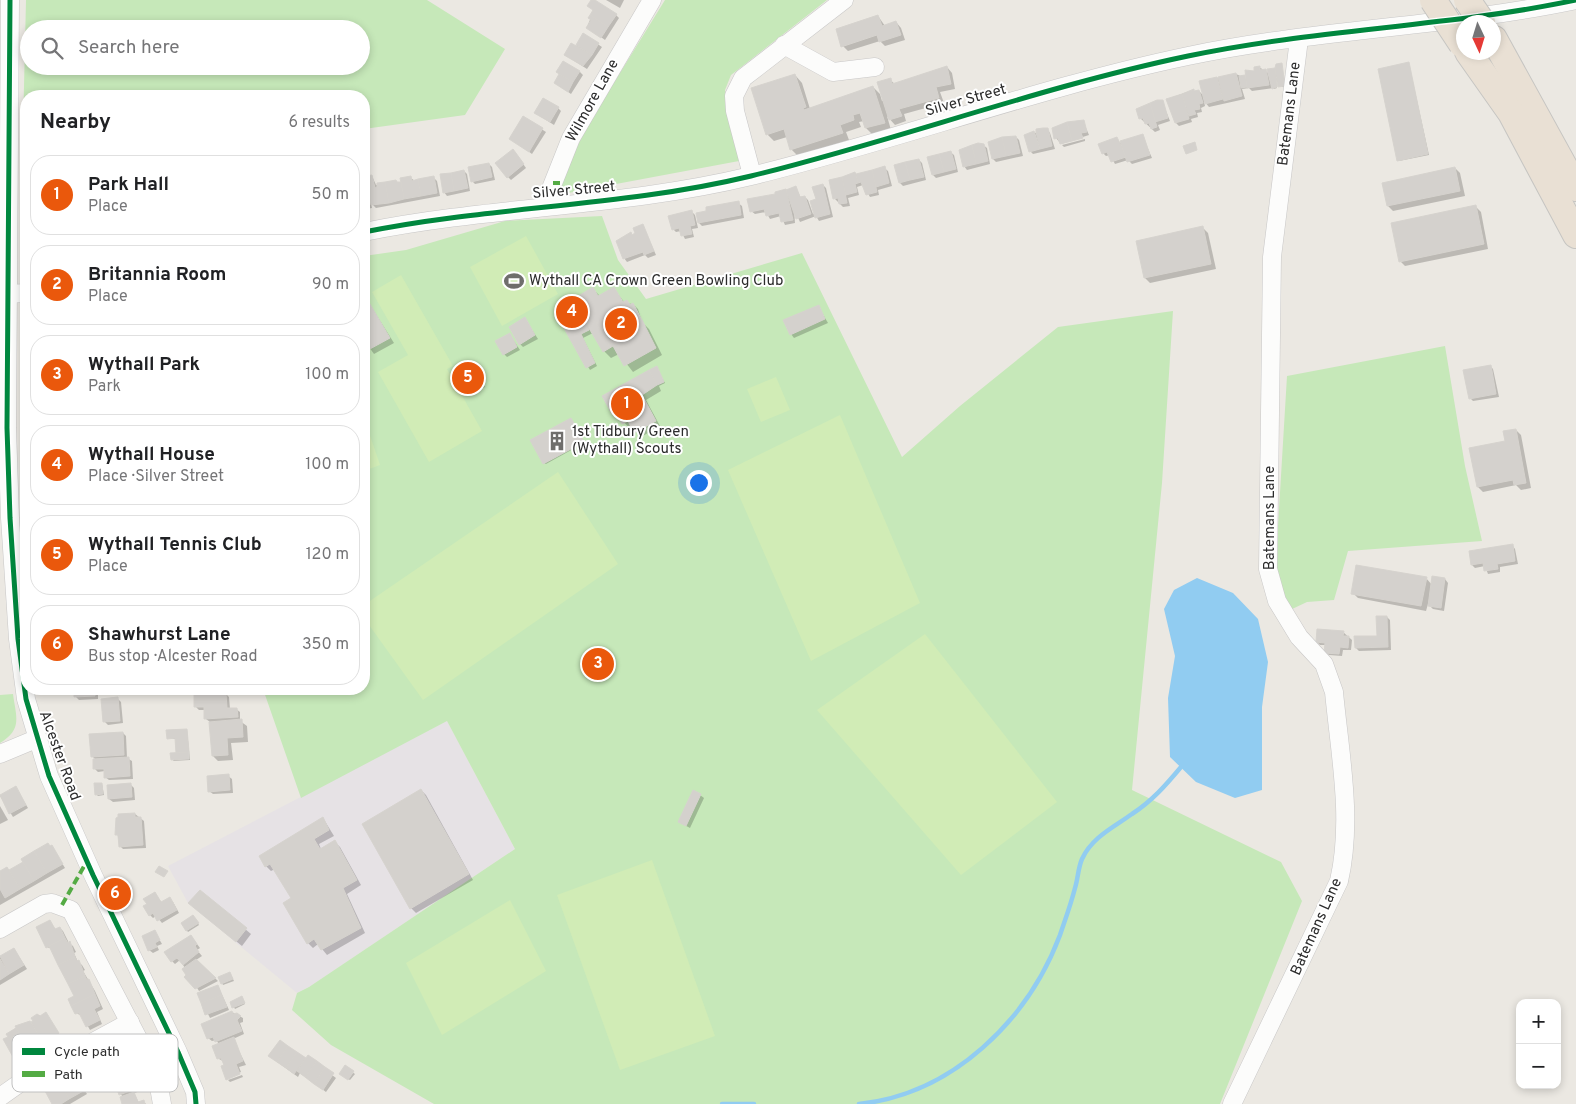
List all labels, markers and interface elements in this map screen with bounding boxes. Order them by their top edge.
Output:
north arrow [1456,15,1501,60]
search box [20,20,370,75]
icon: search [38,34,66,62]
text: Search here [78,36,180,60]
street label: Wilmore Lane [562,56,624,146]
street label: Batemans Lane [1274,61,1306,167]
street label: Silver Street [923,80,1009,122]
text: Nearby [40,109,111,136]
text: 6 results [288,113,350,133]
text: Park Hall [88,173,169,197]
street label: Silver Street [532,178,616,204]
text: 1 [54,185,60,205]
text: 50 m [312,185,349,205]
text: Place [88,197,128,217]
text: Britannia Room [88,263,226,287]
sports icon: Wythall CA Crown Green Bowling Club [503,270,525,292]
place label: Wythall CA Crown Green Bowling Club [529,272,783,291]
text: 2 [52,275,62,295]
text: 90 m [312,275,349,295]
text: Place [88,287,128,307]
pin: 4 [556,293,588,331]
pin: 2 [605,305,637,343]
text: Wythall Park [88,353,200,377]
pin: 5 [452,359,484,397]
text: 3 [52,365,62,385]
text: 100 m [305,365,349,385]
text: Park [88,377,121,397]
pin: 1 [611,385,643,423]
place label: 1st Tidbury Green (Wythall) Scouts [572,423,689,459]
building icon: 1st Tidbury Green (Wythall) Scouts [546,430,568,452]
text: Wythall House [88,443,215,467]
text: 4 [52,455,62,475]
text: 100 m [305,455,349,475]
street label: Batemans Lane [1261,466,1280,570]
text: Place · Silver Street [88,467,224,487]
your location [686,470,712,496]
text: Wythall Tennis Club [88,533,262,557]
text: 5 [52,545,62,565]
text: 120 m [306,545,349,565]
text: Place [88,557,128,577]
text: Shawhurst Lane [88,623,231,647]
text: 6 [52,635,62,655]
text: 350 m [302,635,349,655]
pin: 3 [582,645,614,683]
text: Bus stop · Alcester Road [88,647,257,667]
street label: Alcester Road [34,708,84,804]
pin: 6 [99,875,131,913]
street label: Batemans Lane [1287,875,1347,979]
map controls [1516,999,1561,1089]
button: + [1516,999,1561,1044]
legend [12,1034,178,1092]
text: Cycle path [54,1044,120,1061]
button: − [1516,1044,1561,1089]
text: Path [54,1067,83,1084]

